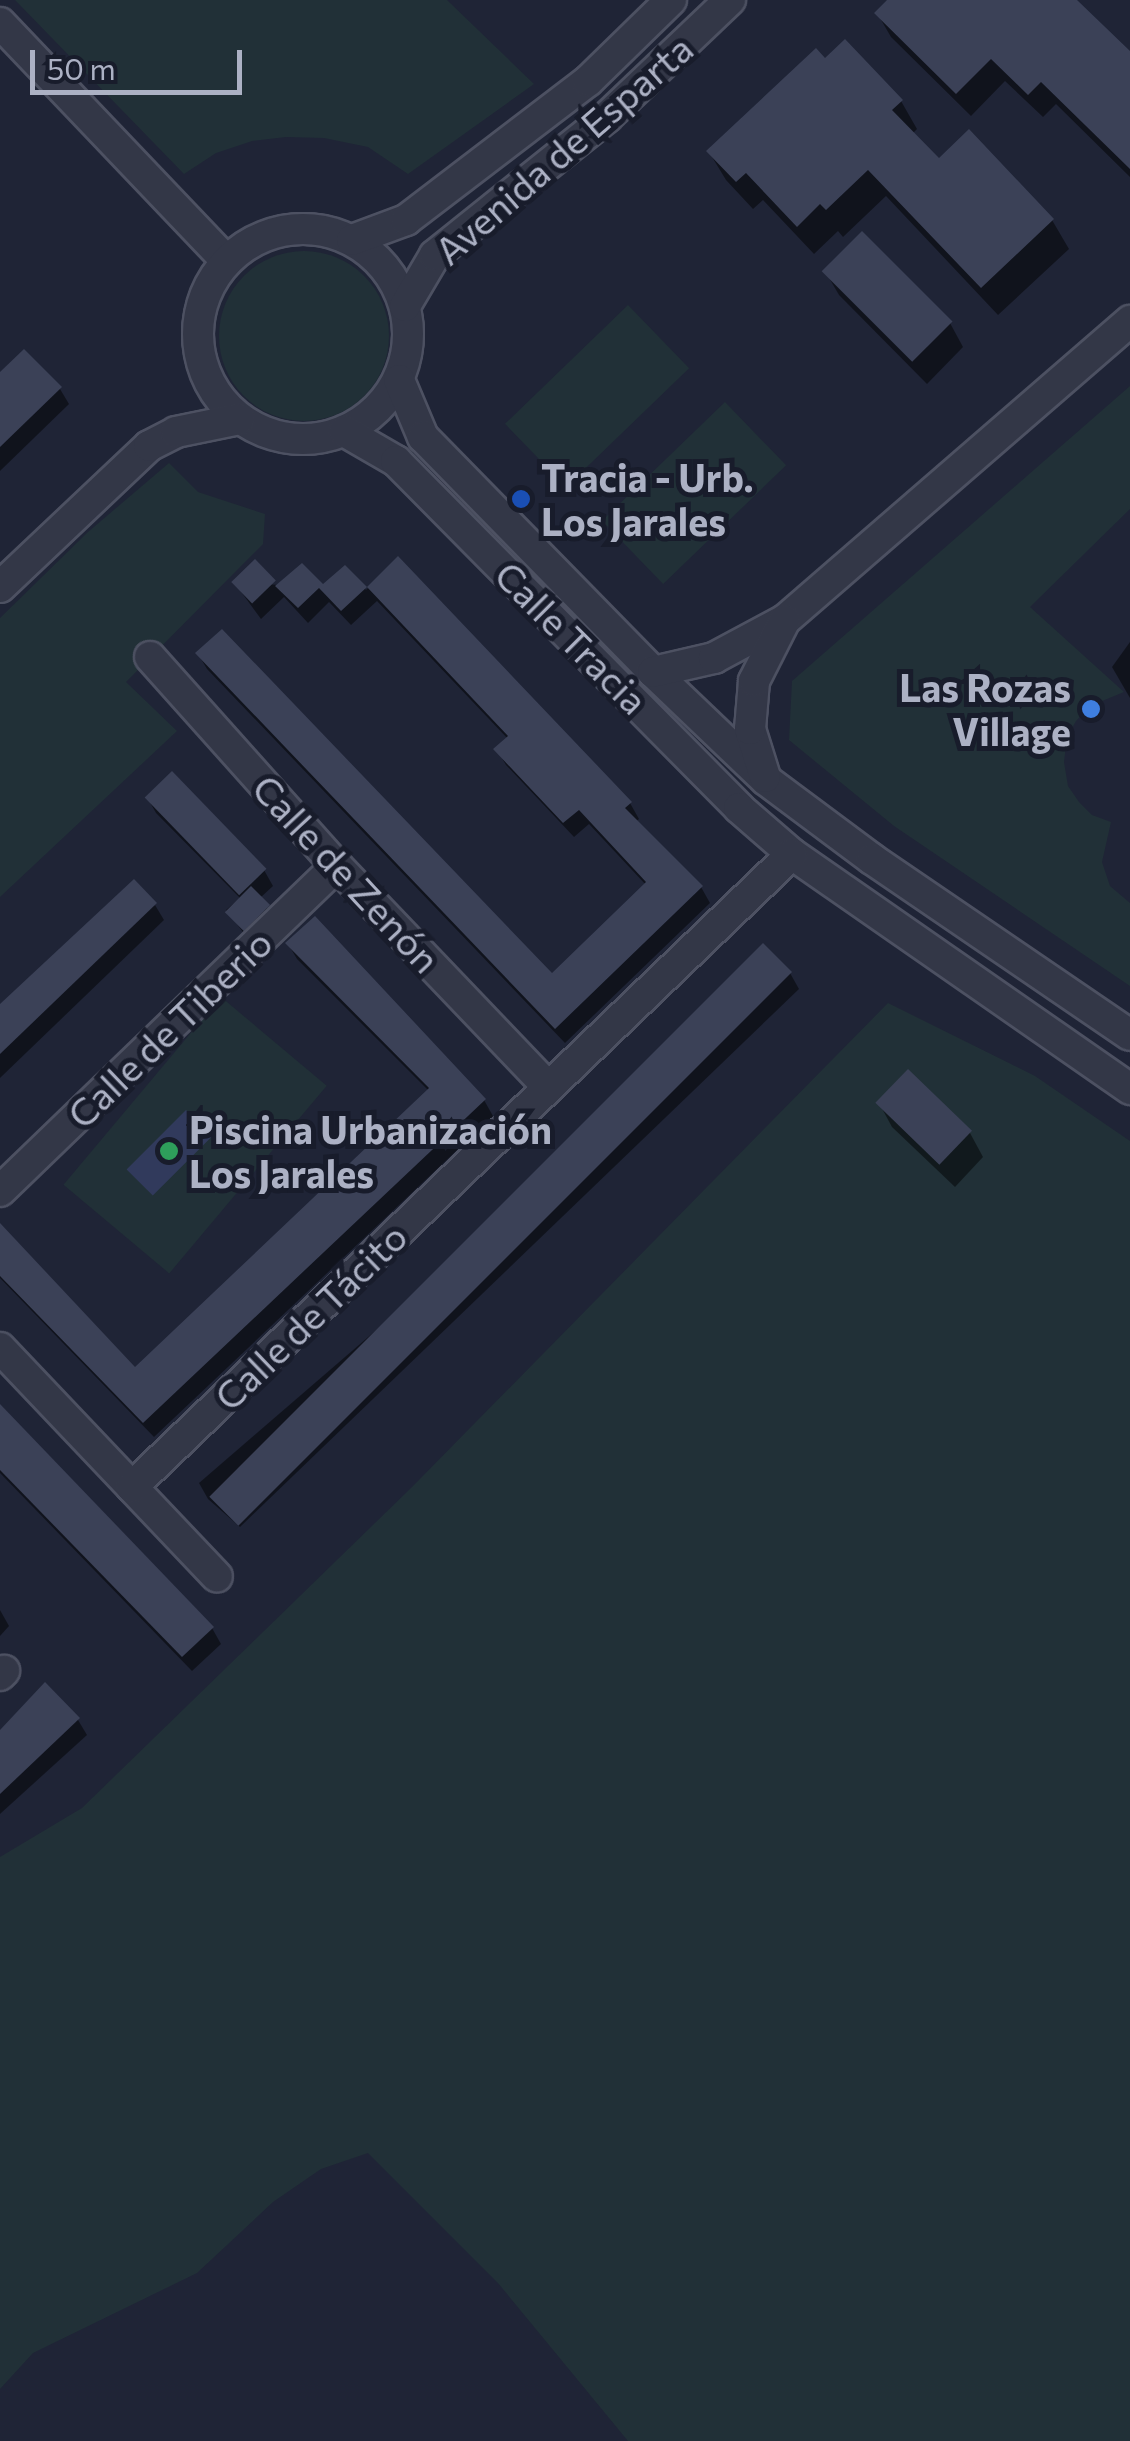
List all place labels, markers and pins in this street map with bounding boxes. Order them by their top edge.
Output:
place label: Tracia - Urb. Los Jarales [541,454,753,544]
marker: Tracia - Urb. Los Jarales [510,488,532,510]
place label: Las Rozas Village [899,664,1071,754]
marker: Las Rozas Village [1080,698,1102,720]
place label: Piscina Urbanización Los Jarales [189,1106,552,1196]
marker: Piscina Urbanización Los Jarales [158,1140,180,1162]

